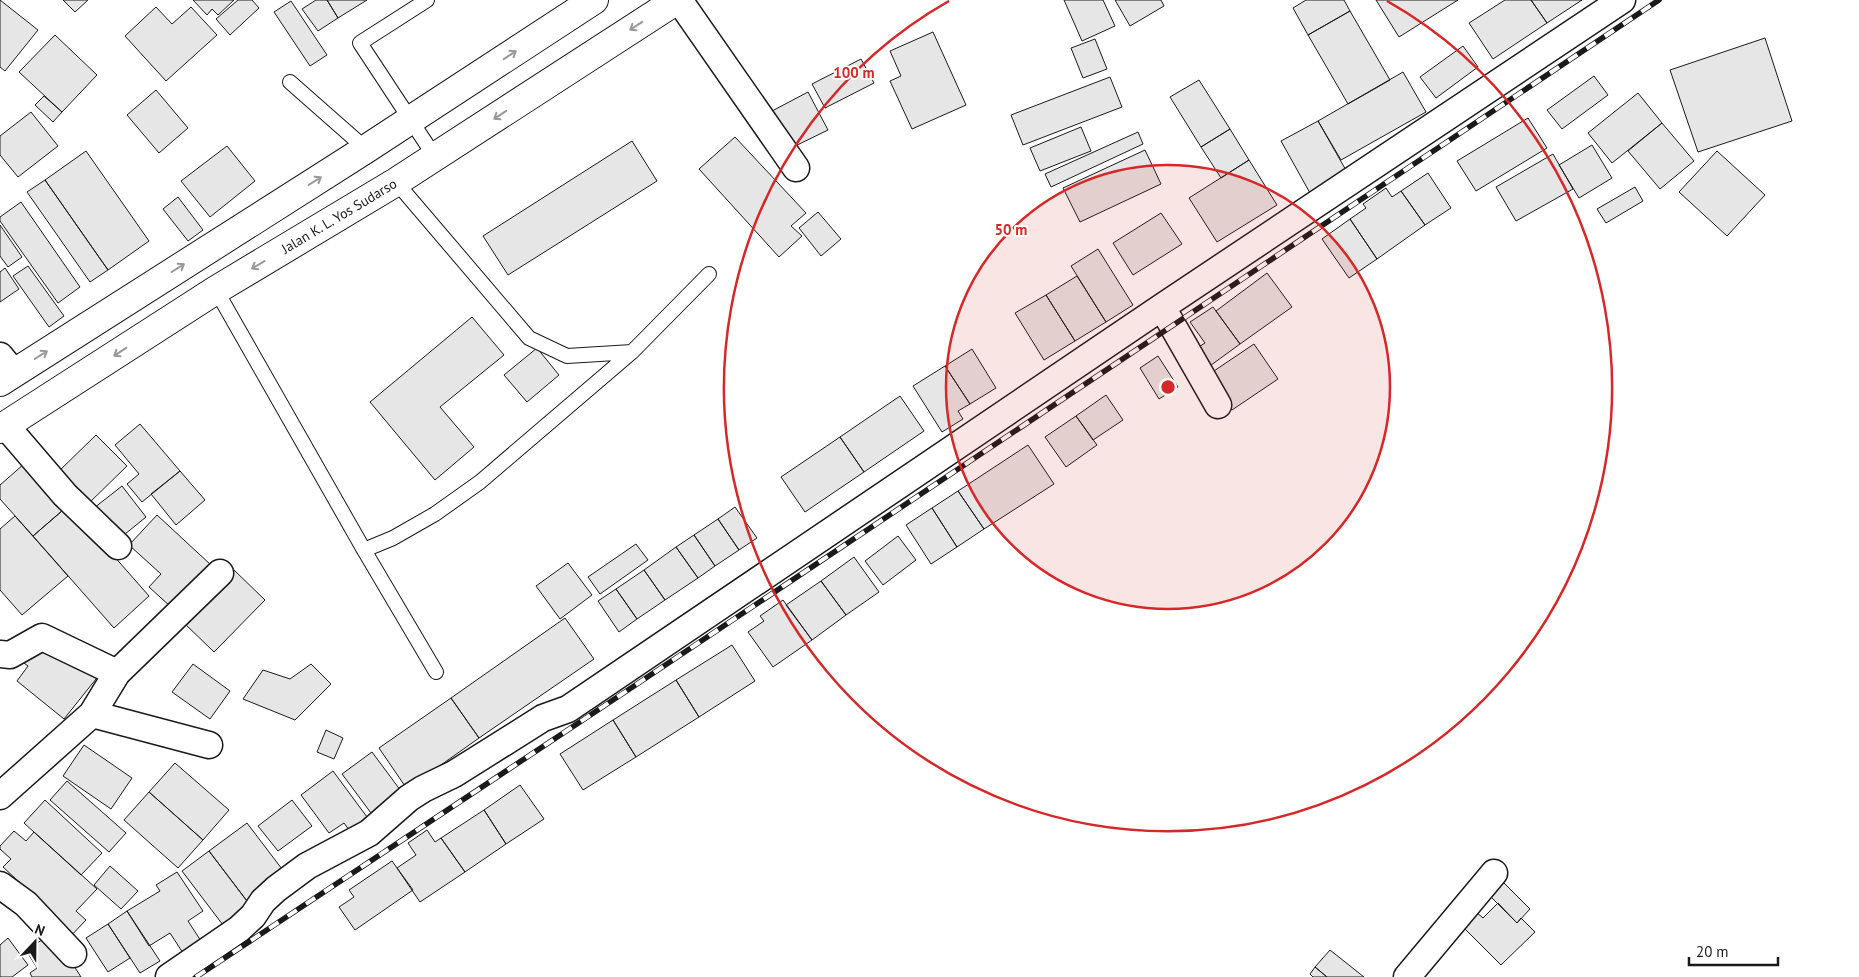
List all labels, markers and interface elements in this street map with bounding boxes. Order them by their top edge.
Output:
one-way arrow [630,22,644,32]
one-way arrow [503,49,517,59]
text: 100 m [833,63,875,82]
one-way arrow [493,109,507,120]
street label: Jalan K. L. Yos Sudarso [277,174,400,258]
one-way arrow [308,176,322,186]
text: 50 m [995,220,1027,239]
one-way arrow [251,261,265,271]
one-way arrow [171,263,185,273]
one-way arrow [114,347,128,357]
one-way arrow [34,350,48,360]
centre of rings [1159,378,1177,396]
north arrow [10,917,60,967]
text: N [32,920,48,940]
scale bar [1689,934,1778,966]
text: 20 m [1696,942,1729,961]

